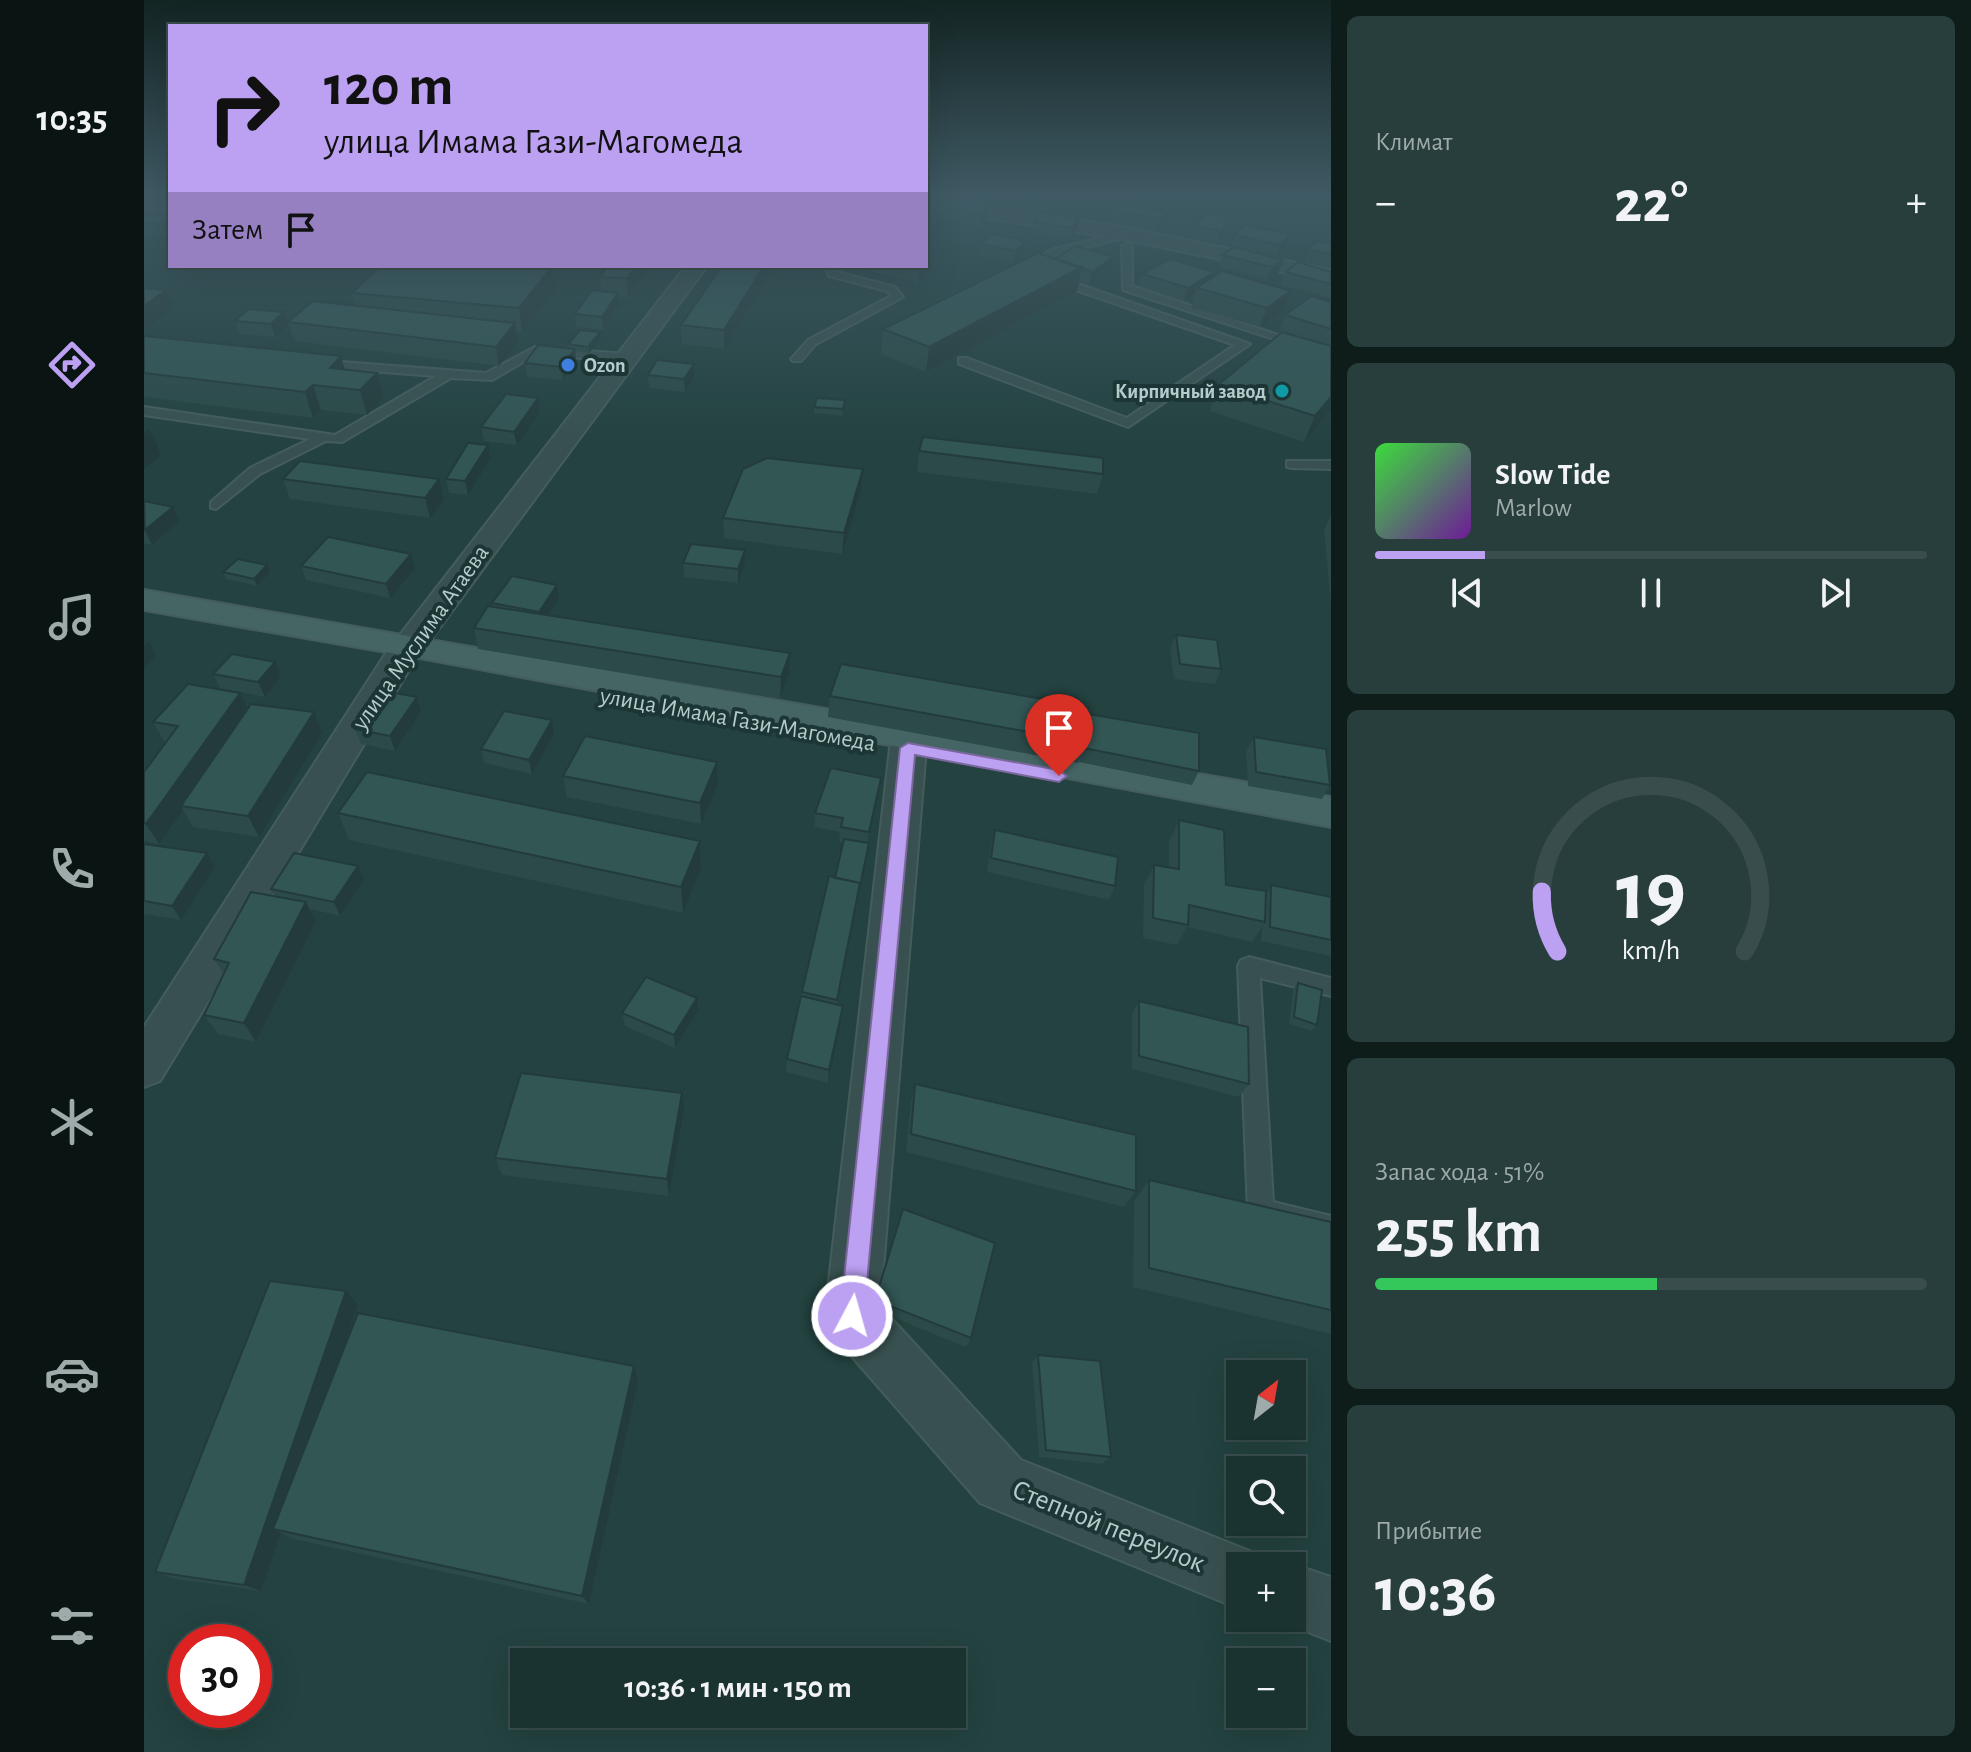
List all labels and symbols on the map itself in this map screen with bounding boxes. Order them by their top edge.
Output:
marker: Ozon [559,356,577,374]
place label: Ozon [584,356,626,376]
place label: Кирпичный завод [1115,382,1266,402]
marker: Кирпичный завод [1273,382,1291,400]
street label: улица Муслима Атаева [348,541,494,735]
street label: улица Имама Гази-Магомеда [597,684,877,756]
pin [1025,694,1093,776]
position arrow [810,1274,894,1358]
north arrow [1226,1360,1306,1440]
street label: Степной переулок [1008,1475,1209,1578]
speed limit sign: 30 [168,1624,272,1728]

